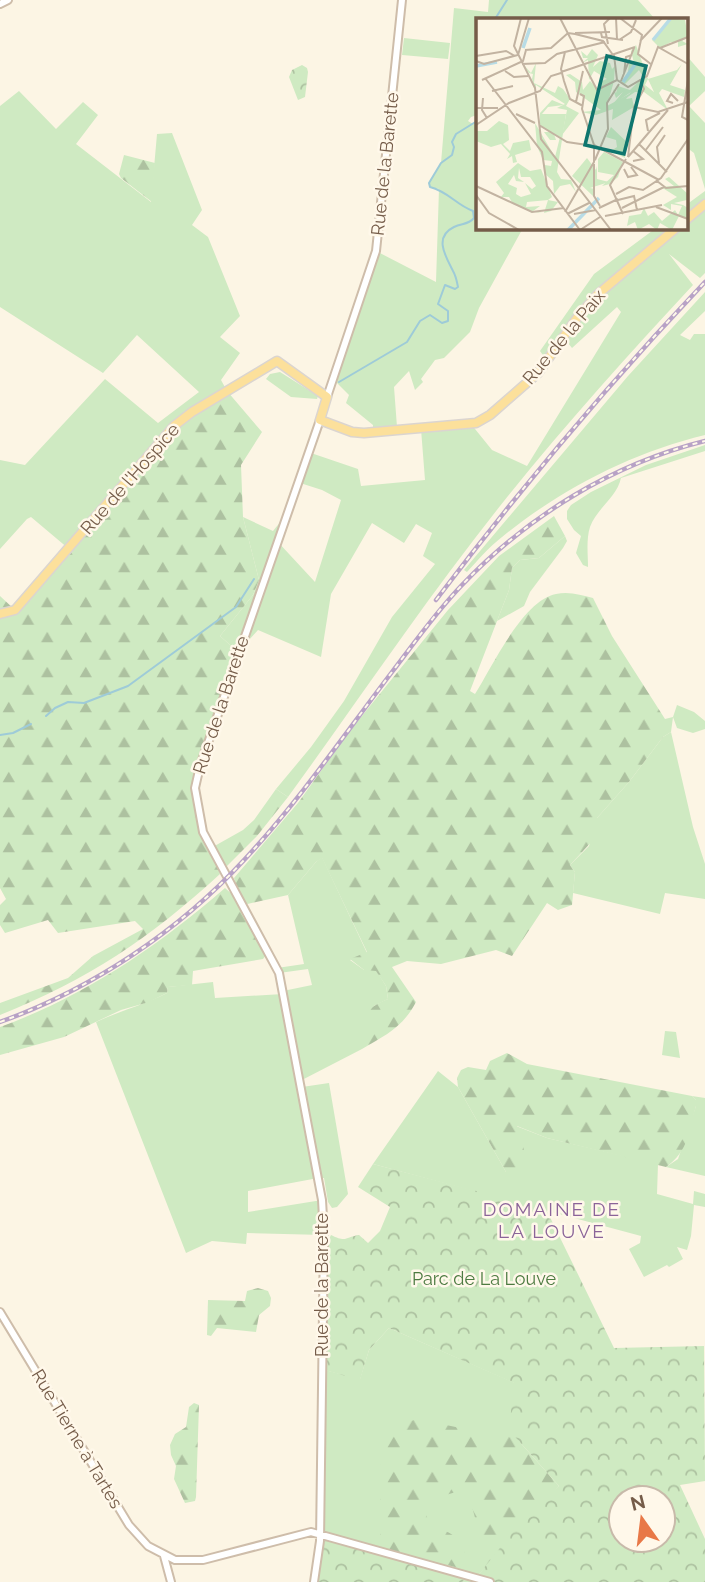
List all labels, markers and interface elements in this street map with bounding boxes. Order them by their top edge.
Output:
inset map [476,18,688,229]
street label: Rue de la Barette [367,91,403,237]
street label: Rue de la Paix [518,285,609,388]
street label: Rue de l'Hospice [76,419,184,538]
street label: Rue de la Barette [188,633,253,777]
district label: DOMAINE DE LA LOUVE [483,1198,621,1242]
street label: Rue de la Barette [311,1213,332,1357]
park label: Parc de La Louve [412,1268,557,1289]
street label: Rue Tierne à Tartes [28,1365,127,1512]
north arrow [607,1484,677,1554]
text: N [628,1490,648,1515]

